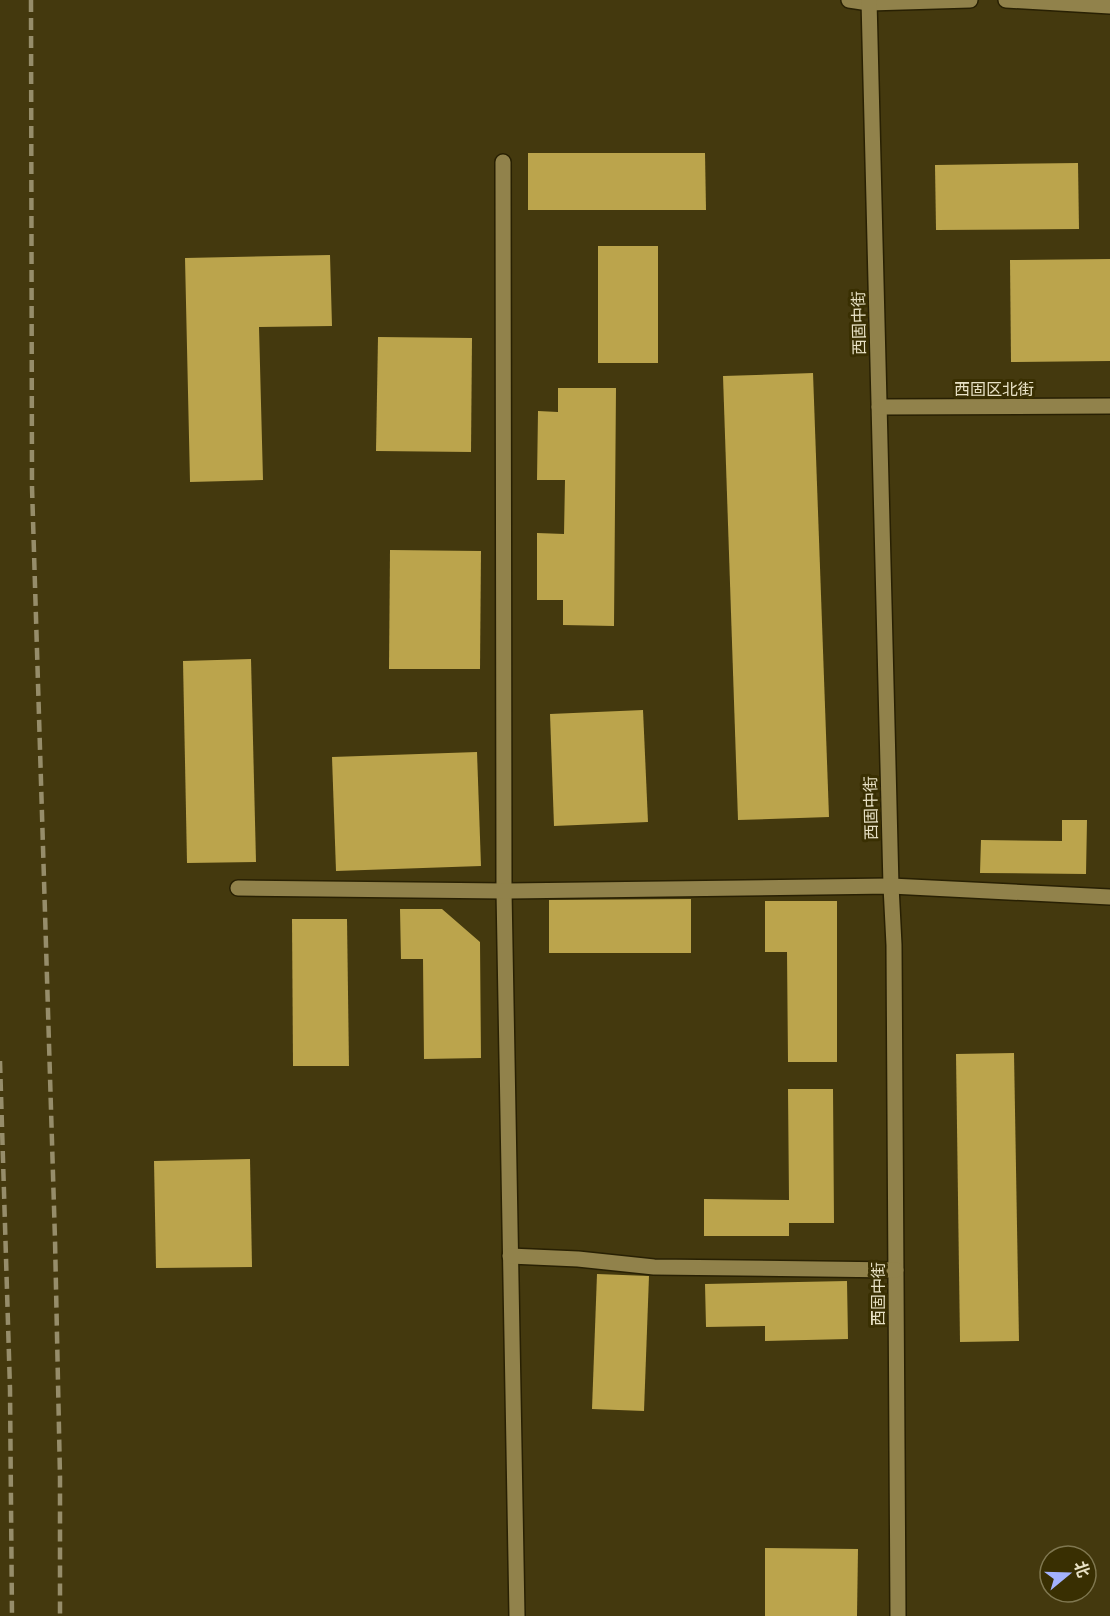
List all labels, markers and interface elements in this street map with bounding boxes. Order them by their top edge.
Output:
street label: 西固中街 [849,291,869,355]
street label: 西固区北街 [954,380,1034,399]
street label: 西固中街 [861,776,881,840]
street label: 西固中街 [869,1262,888,1326]
north arrow [1038,1544,1098,1604]
text: 北 [1070,1559,1093,1580]

